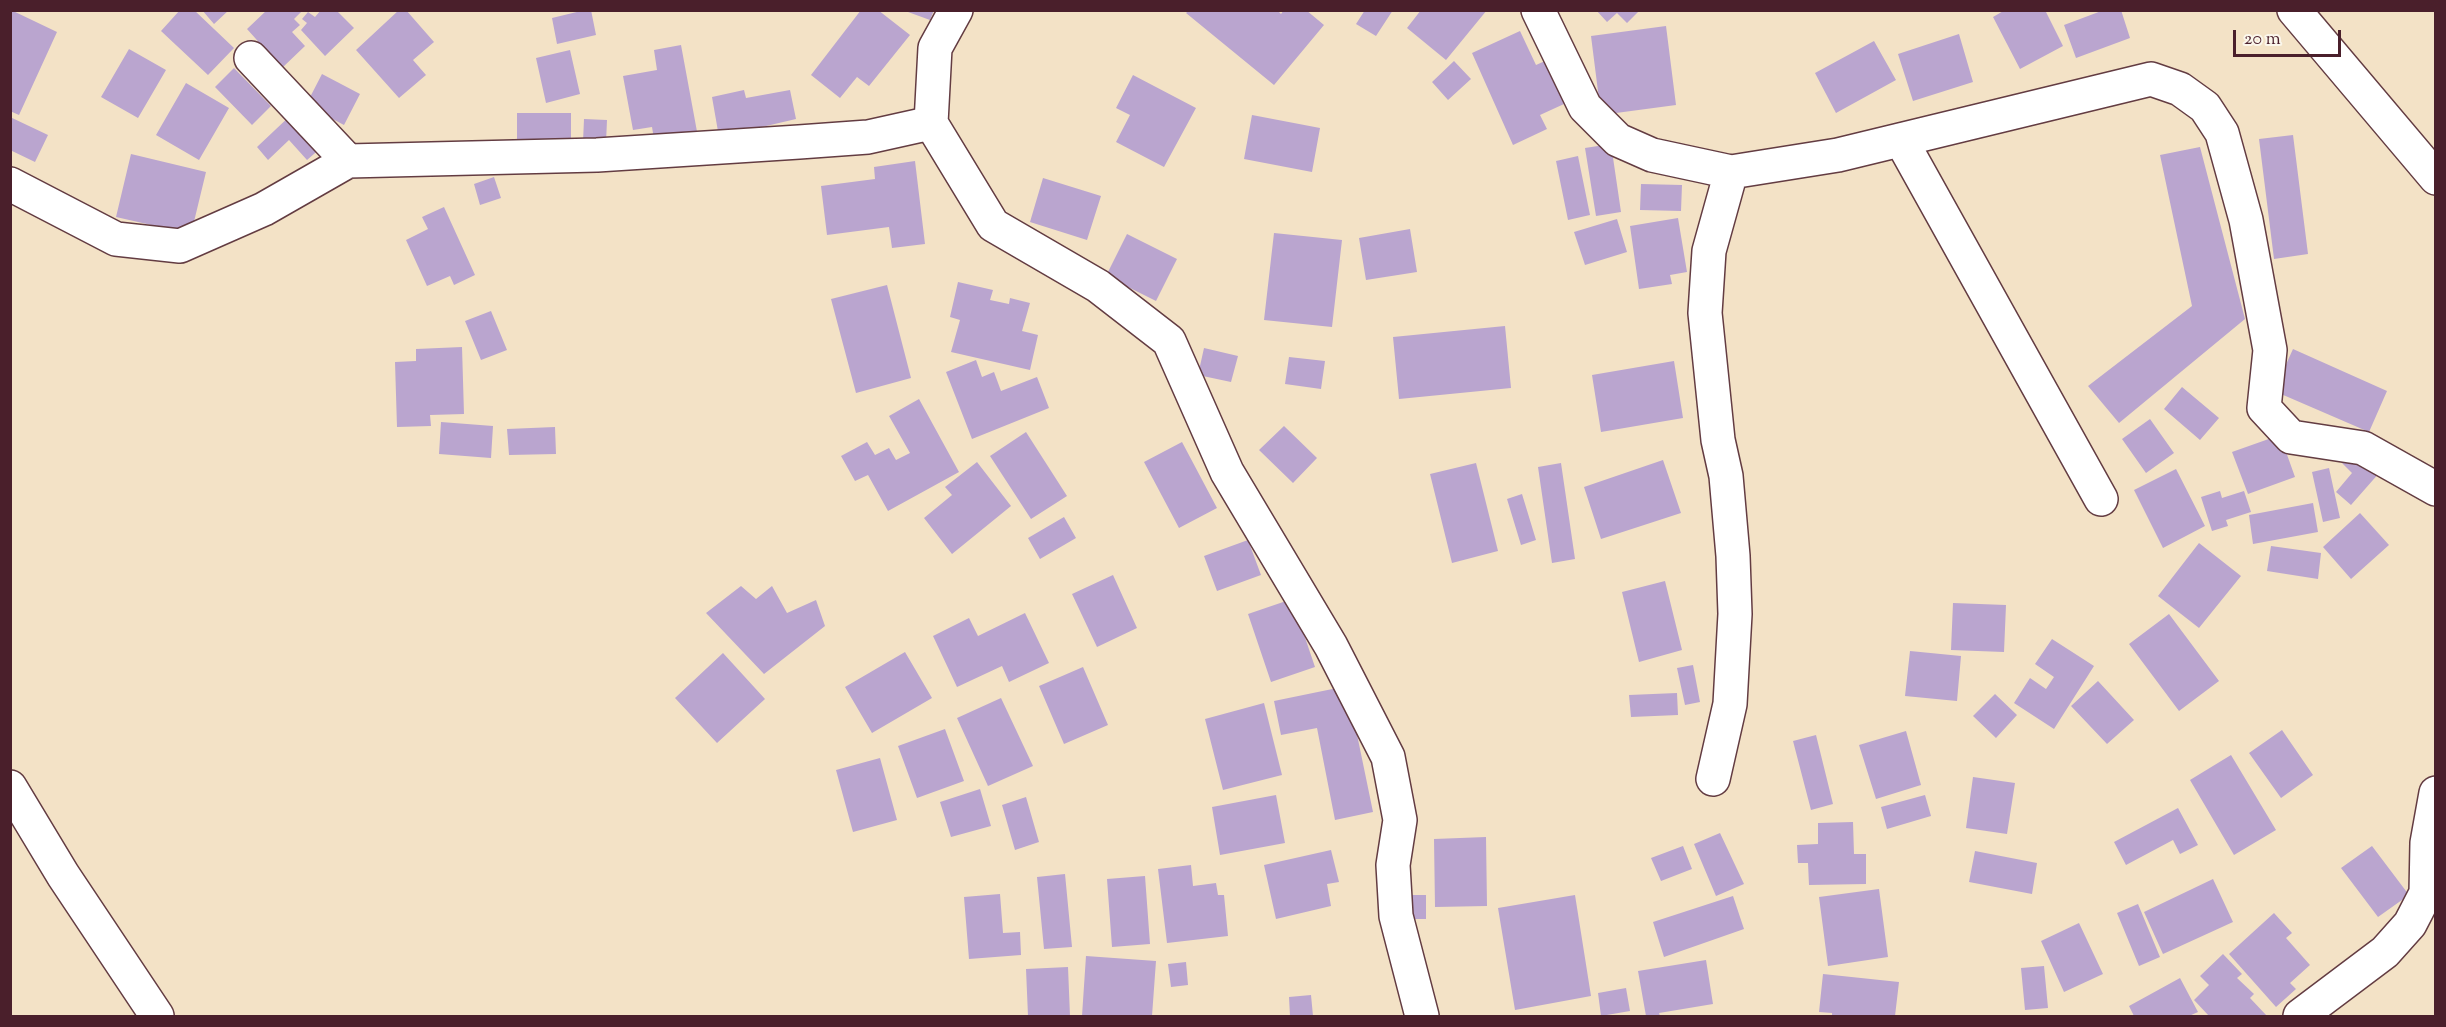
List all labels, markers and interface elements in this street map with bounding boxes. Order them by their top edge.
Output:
scale bar [2236,18,2344,56]
text: 20 m [2244,27,2281,53]

